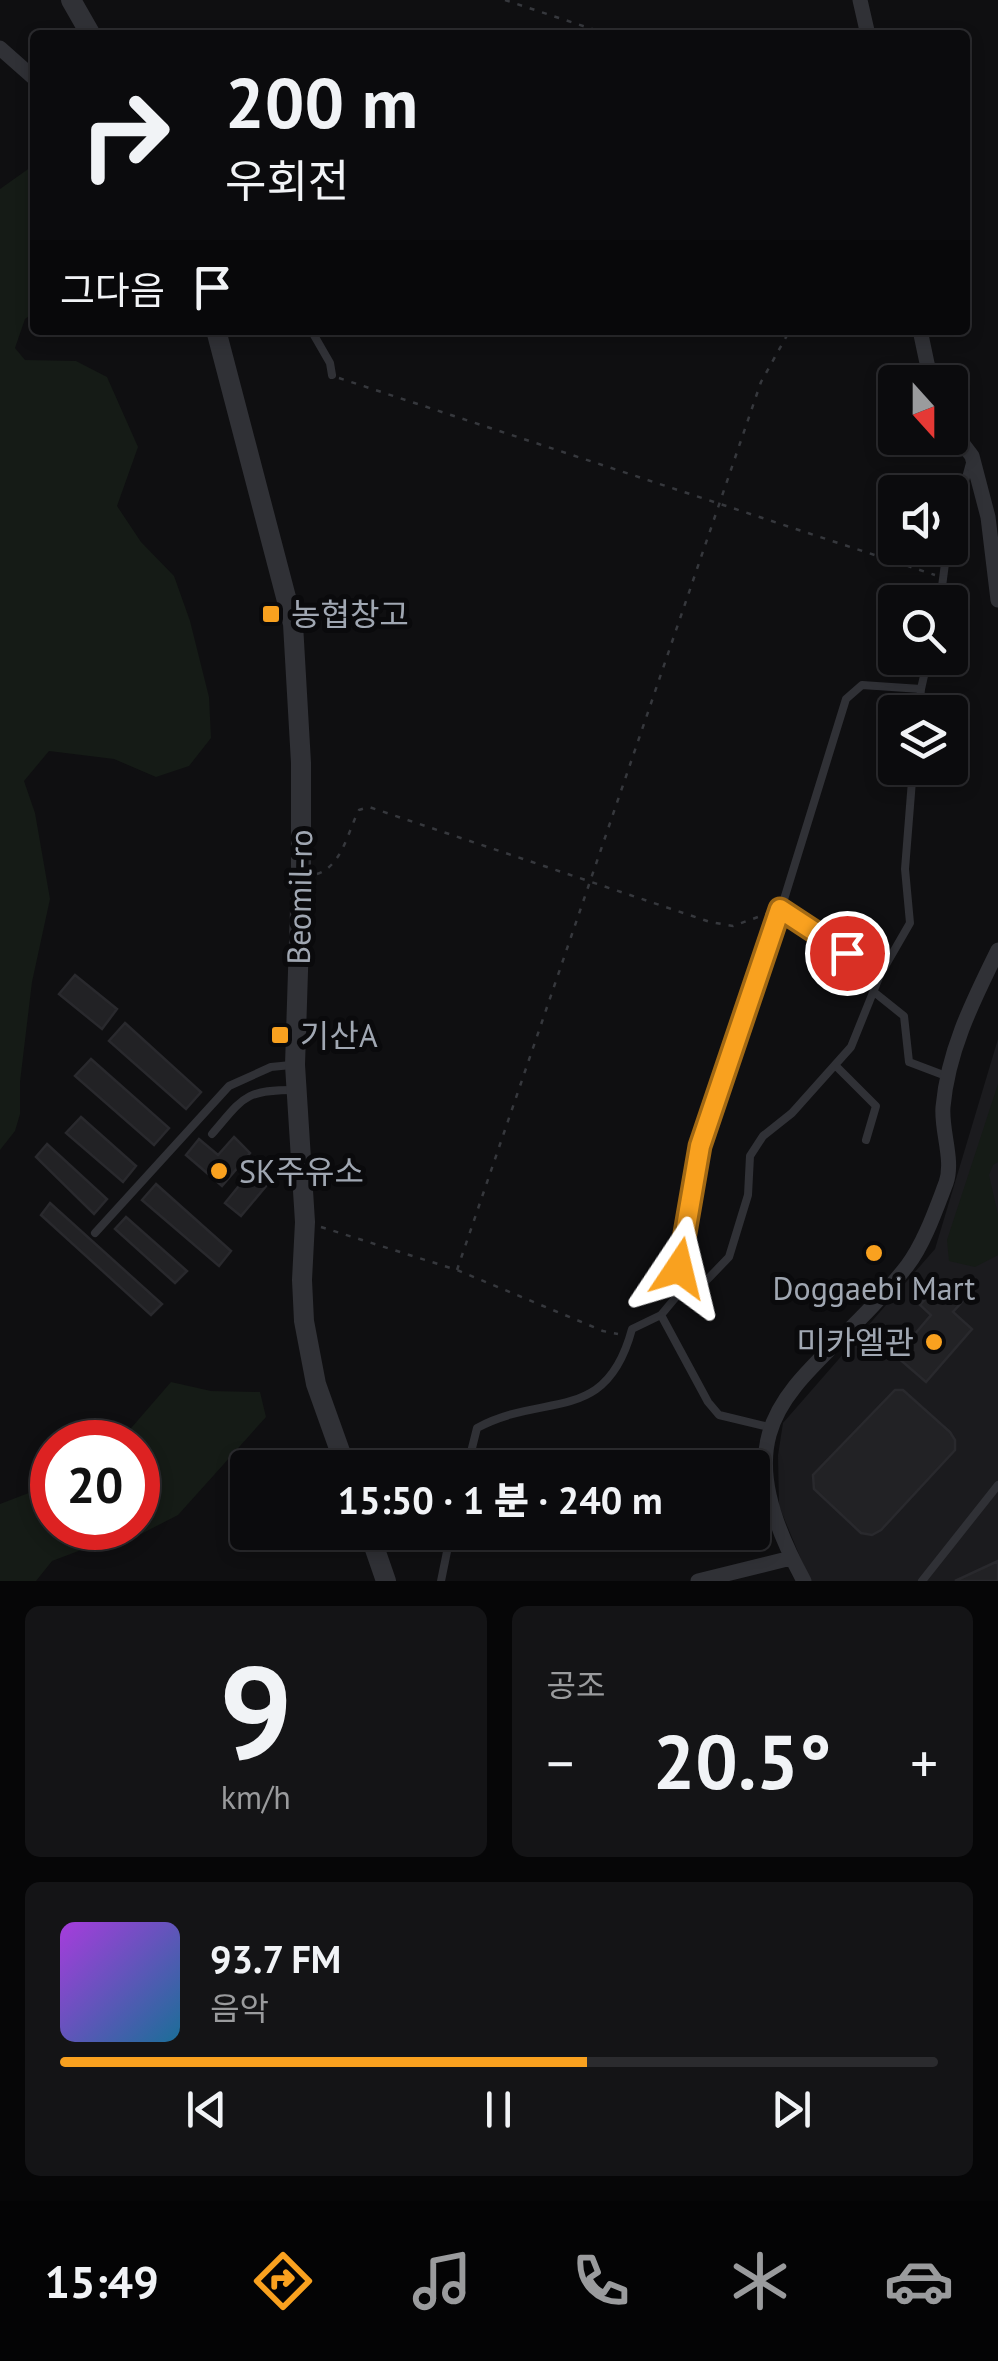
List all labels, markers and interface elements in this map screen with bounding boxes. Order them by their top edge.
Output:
text: 200 m [225,57,418,147]
icon: right [60,70,190,200]
text: 우회전 [225,151,349,209]
icon: arrive [185,260,240,315]
text: 그다음 [60,265,165,314]
north arrow [878,365,968,455]
map controls [878,365,968,785]
button: sound [878,475,968,565]
button: search [878,585,968,675]
place label: 농협창고 [291,593,409,635]
marker: 농협창고 [260,603,282,625]
button: layers [878,695,968,785]
street label: Beomil-ro [277,829,321,965]
pin [805,911,890,996]
icon: arrive [820,926,875,981]
place label: 기산A [300,1014,378,1056]
marker: 기산A [269,1024,291,1046]
place label: SK주유소 [239,1150,364,1192]
marker: SK주유소 [208,1160,230,1182]
position arrow [627,1216,731,1320]
marker: Doggaebi Mart [863,1242,885,1264]
place label: Doggaebi Mart [773,1267,976,1309]
place label: 미카엘관 [796,1321,914,1363]
marker: 미카엘관 [923,1331,945,1353]
speed limit sign: 20 [30,1420,160,1550]
text: 15:50 · 1 분 · 240 m [337,1475,663,1524]
text: 9 [219,1627,293,1795]
text: 공조 [547,1664,605,1706]
text: 20.5° [653,1713,832,1810]
text: − [547,1727,574,1798]
text: + [910,1727,938,1798]
text: km/h [221,1776,291,1818]
text: 93.7 FM [210,1934,341,1983]
text: 음악 [210,1987,269,2029]
icon: previous [179,2082,234,2137]
icon: pause [471,2082,526,2137]
icon: next [764,2082,819,2137]
icon: directions [248,2246,318,2316]
icon: music [407,2246,477,2316]
icon: phone [566,2246,636,2316]
icon: climate [725,2246,795,2316]
icon: car [884,2246,954,2316]
text: 15:49 [44,2252,159,2310]

